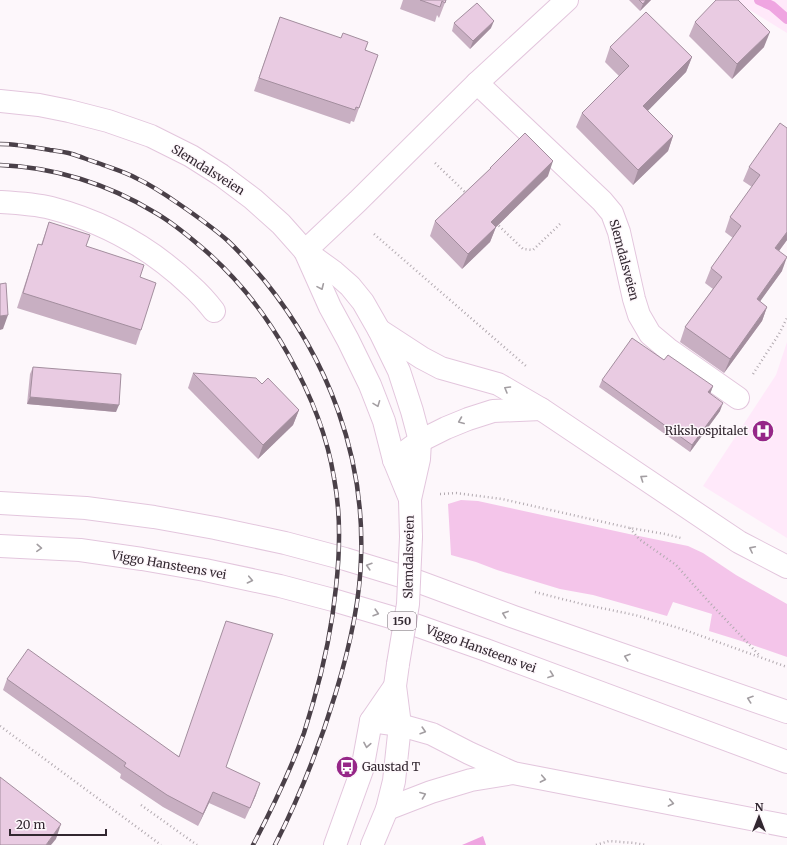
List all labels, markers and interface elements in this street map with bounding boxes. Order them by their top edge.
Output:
street label: Slemdalsveien [169,141,248,198]
street label: Slemdalsveien [606,218,643,302]
one-way arrow [316,283,324,290]
one-way arrow [504,387,511,394]
one-way arrow [372,400,380,407]
one-way arrow [458,417,465,425]
hospital icon: Rikshospitalet [750,418,776,444]
place label: Rikshospitalet [665,423,748,438]
one-way arrow [641,476,648,483]
street label: Slemdalsveien [400,515,417,599]
one-way arrow [36,543,42,552]
one-way arrow [749,546,756,554]
street label: Viggo Hansteens vei [109,547,228,582]
one-way arrow [365,562,372,571]
one-way arrow [247,575,253,583]
one-way arrow [372,608,379,617]
one-way arrow [501,610,508,618]
road number: 150 [388,612,416,630]
street label: Viggo Hansteens vei [423,621,539,676]
one-way arrow [624,653,631,661]
one-way arrow [548,670,555,678]
one-way arrow [747,696,754,704]
one-way arrow [419,726,426,735]
one-way arrow [363,742,372,748]
bus stop icon: Gaustad T [334,754,360,780]
place label: Gaustad T [362,759,421,774]
one-way arrow [540,774,546,782]
one-way arrow [420,792,427,800]
north arrow [739,797,779,837]
one-way arrow [667,798,674,807]
text: N [755,800,764,814]
scale bar [10,811,106,837]
text: 20 m [16,817,45,832]

